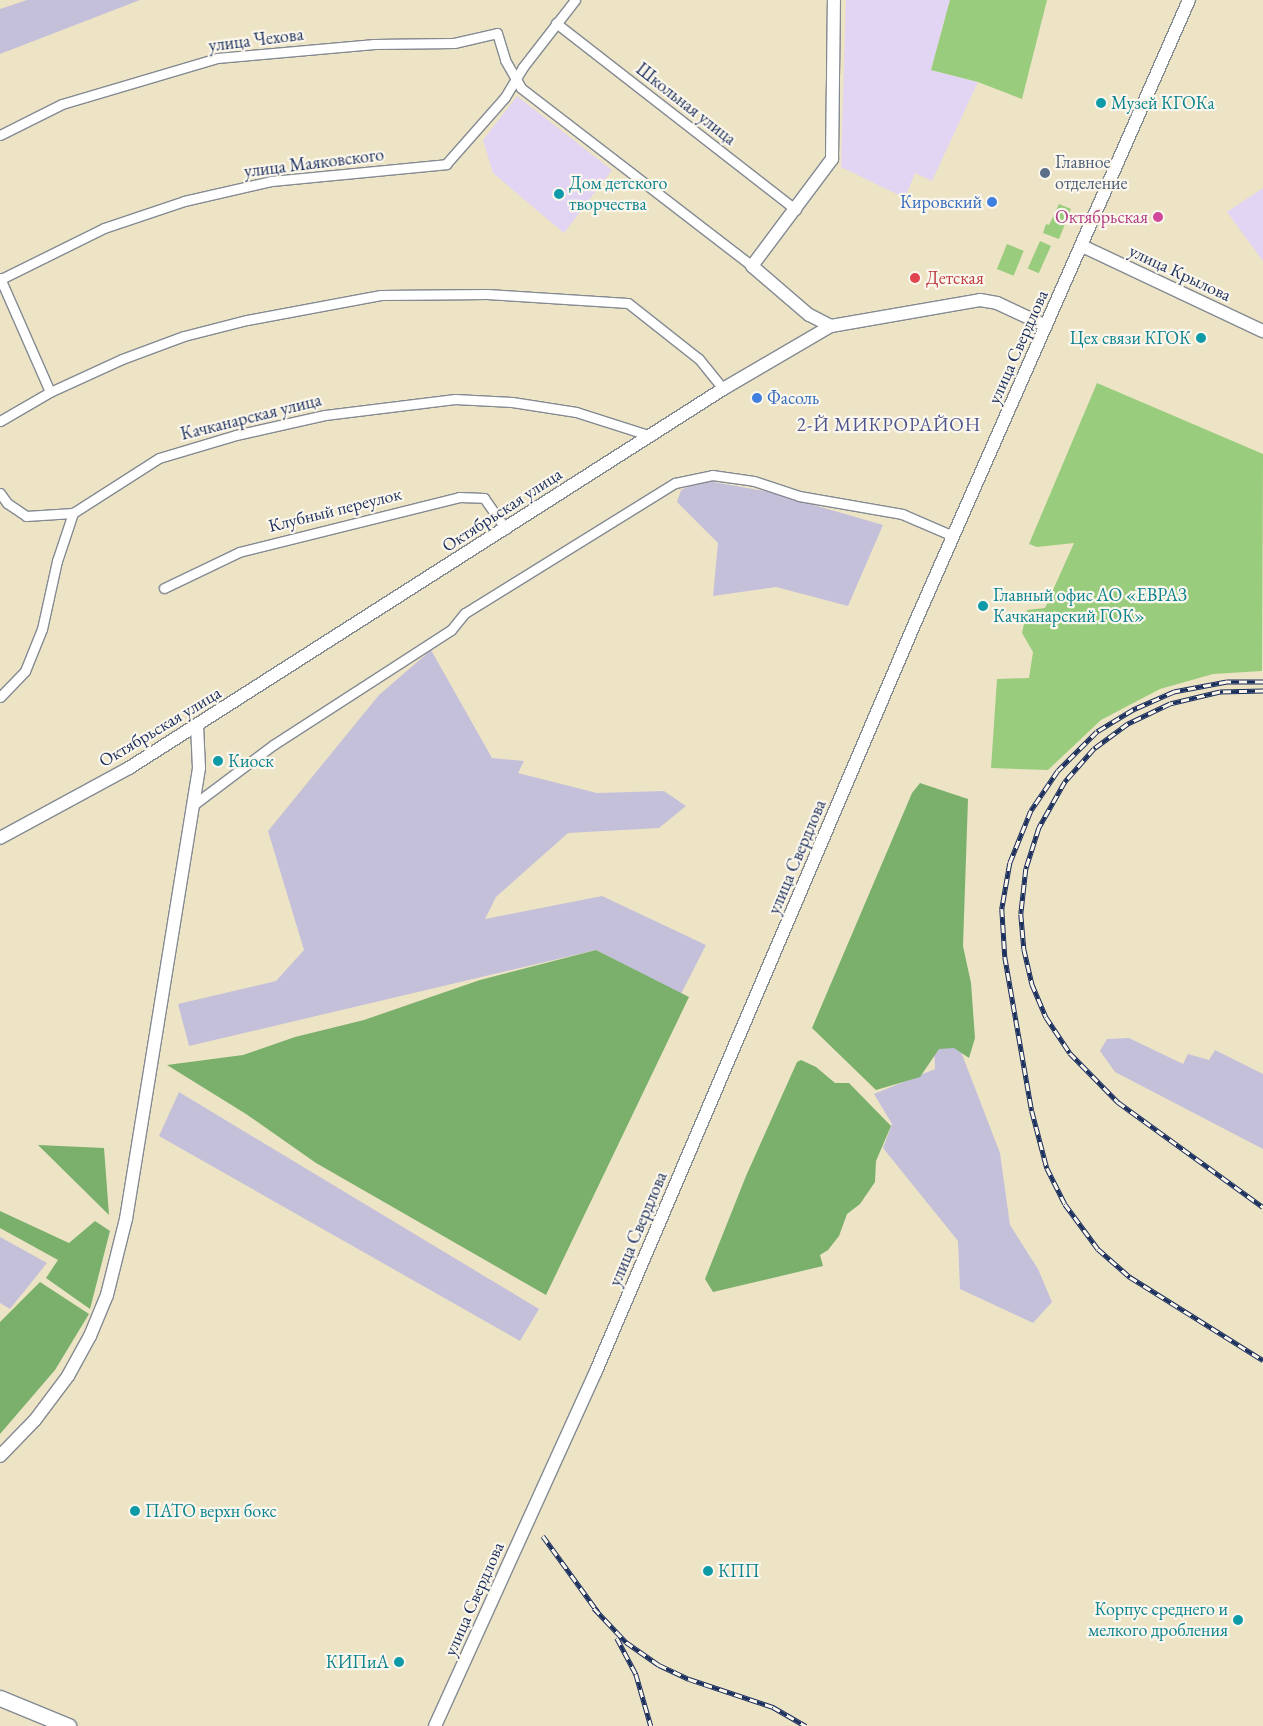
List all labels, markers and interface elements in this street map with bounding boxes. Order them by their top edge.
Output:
street label: улица Чехова [207,23,305,57]
street label: Школьная улица [632,58,740,150]
place label: Музей КГОКа [1111,92,1215,114]
marker: Музей КГОКа [1095,97,1107,109]
street label: улица Маяковского [243,144,385,182]
place label: Главное отделение [1055,152,1128,194]
marker: Главное отделение [1039,167,1051,179]
place label: Дом детского творчества [569,173,667,215]
marker: Дом детского творчества [553,188,565,200]
place label: Кировский [900,191,982,213]
marker: Кировский [986,196,998,208]
place label: Октябрьская [1055,206,1148,228]
marker: Октябрьская [1152,211,1164,223]
street label: улица Крылова [1125,240,1235,306]
place label: Детская [926,267,984,289]
marker: Детская [908,271,922,285]
street label: улица Свердлова [983,287,1053,407]
place label: Цех связи КГОК [1070,327,1191,349]
marker: Цех связи КГОК [1195,332,1207,344]
place label: Фасоль [767,387,819,409]
street label: Качканарская улица [178,389,324,445]
marker: Фасоль [751,392,763,404]
district label: 2-Й МИКРОРАЙОН [795,414,983,436]
street label: Октябрьская улица [438,463,566,557]
street label: Клубный переулок [266,483,404,537]
place label: Главный офис АО «ЕВРАЗ Качканарский ГОК» [993,585,1187,628]
marker: Главный офис АО «ЕВРАЗ Качканарский ГОК» [977,600,989,612]
street label: Октябрьская улица [95,682,225,772]
place label: Киоск [228,750,274,772]
marker: Киоск [212,755,224,767]
street label: улица Свердлова [763,796,831,918]
street label: улица Свердлова [604,1168,672,1290]
place label: ПАТО верхн бокс [145,1500,277,1522]
marker: ПАТО верхн бокс [129,1505,141,1517]
street label: улица Свердлова [439,1539,509,1659]
place label: КПП [718,1560,760,1582]
marker: КПП [702,1565,714,1577]
place label: Корпус среднего и мелкого дробления [1088,1599,1228,1642]
marker: Корпус среднего и мелкого дробления [1232,1614,1244,1626]
place label: КИПиА [326,1651,389,1673]
marker: КИПиА [393,1656,405,1668]

